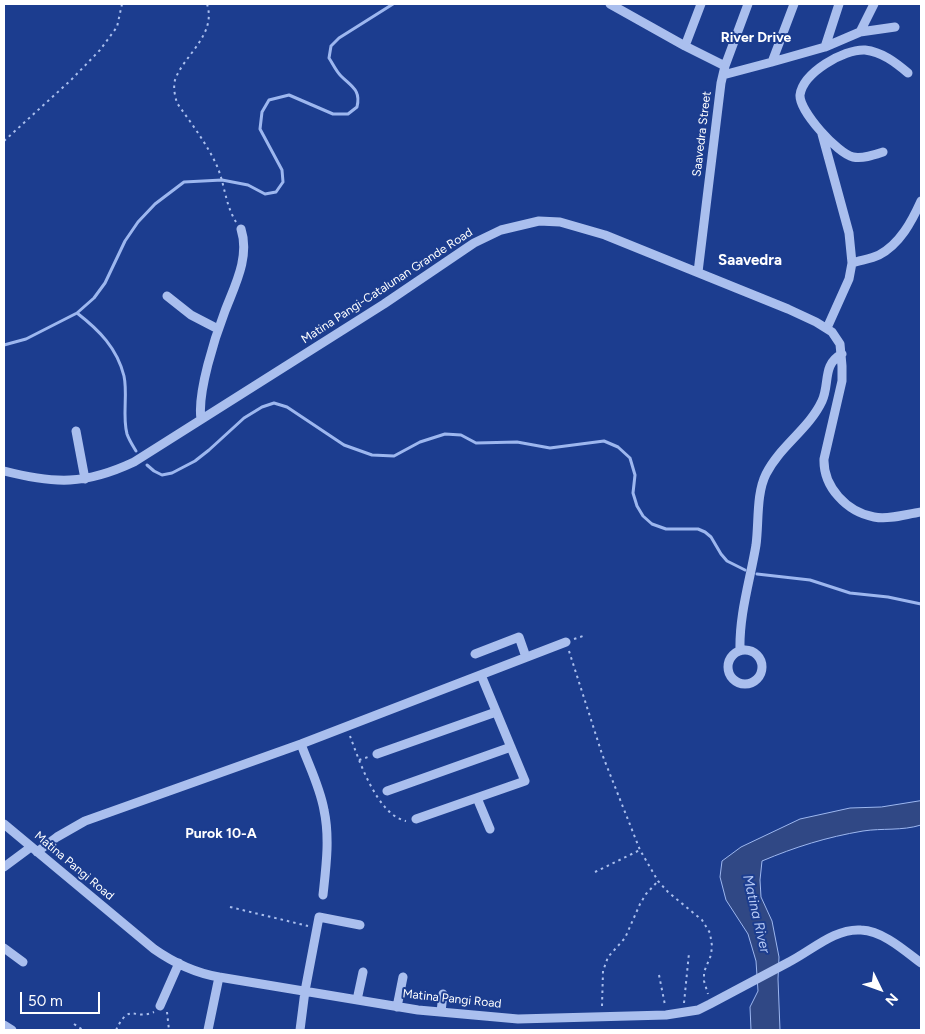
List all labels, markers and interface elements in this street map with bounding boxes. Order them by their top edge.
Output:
district label: River Drive [721,30,791,46]
street label: Saavedra Street [690,90,714,178]
street label: Matina Pangi-Catalunan Grande Road [299,225,475,347]
district label: Saavedra [718,252,782,270]
district label: Purok 10-A [185,826,257,842]
street label: Matina Pangi Road [31,829,117,903]
water label: Matina River [739,873,773,955]
north arrow [855,964,905,1014]
scale bar [22,982,102,1014]
street label: Matina Pangi Road [402,987,502,1011]
text: N [882,990,901,1009]
text: 50 m [28,992,63,1010]

